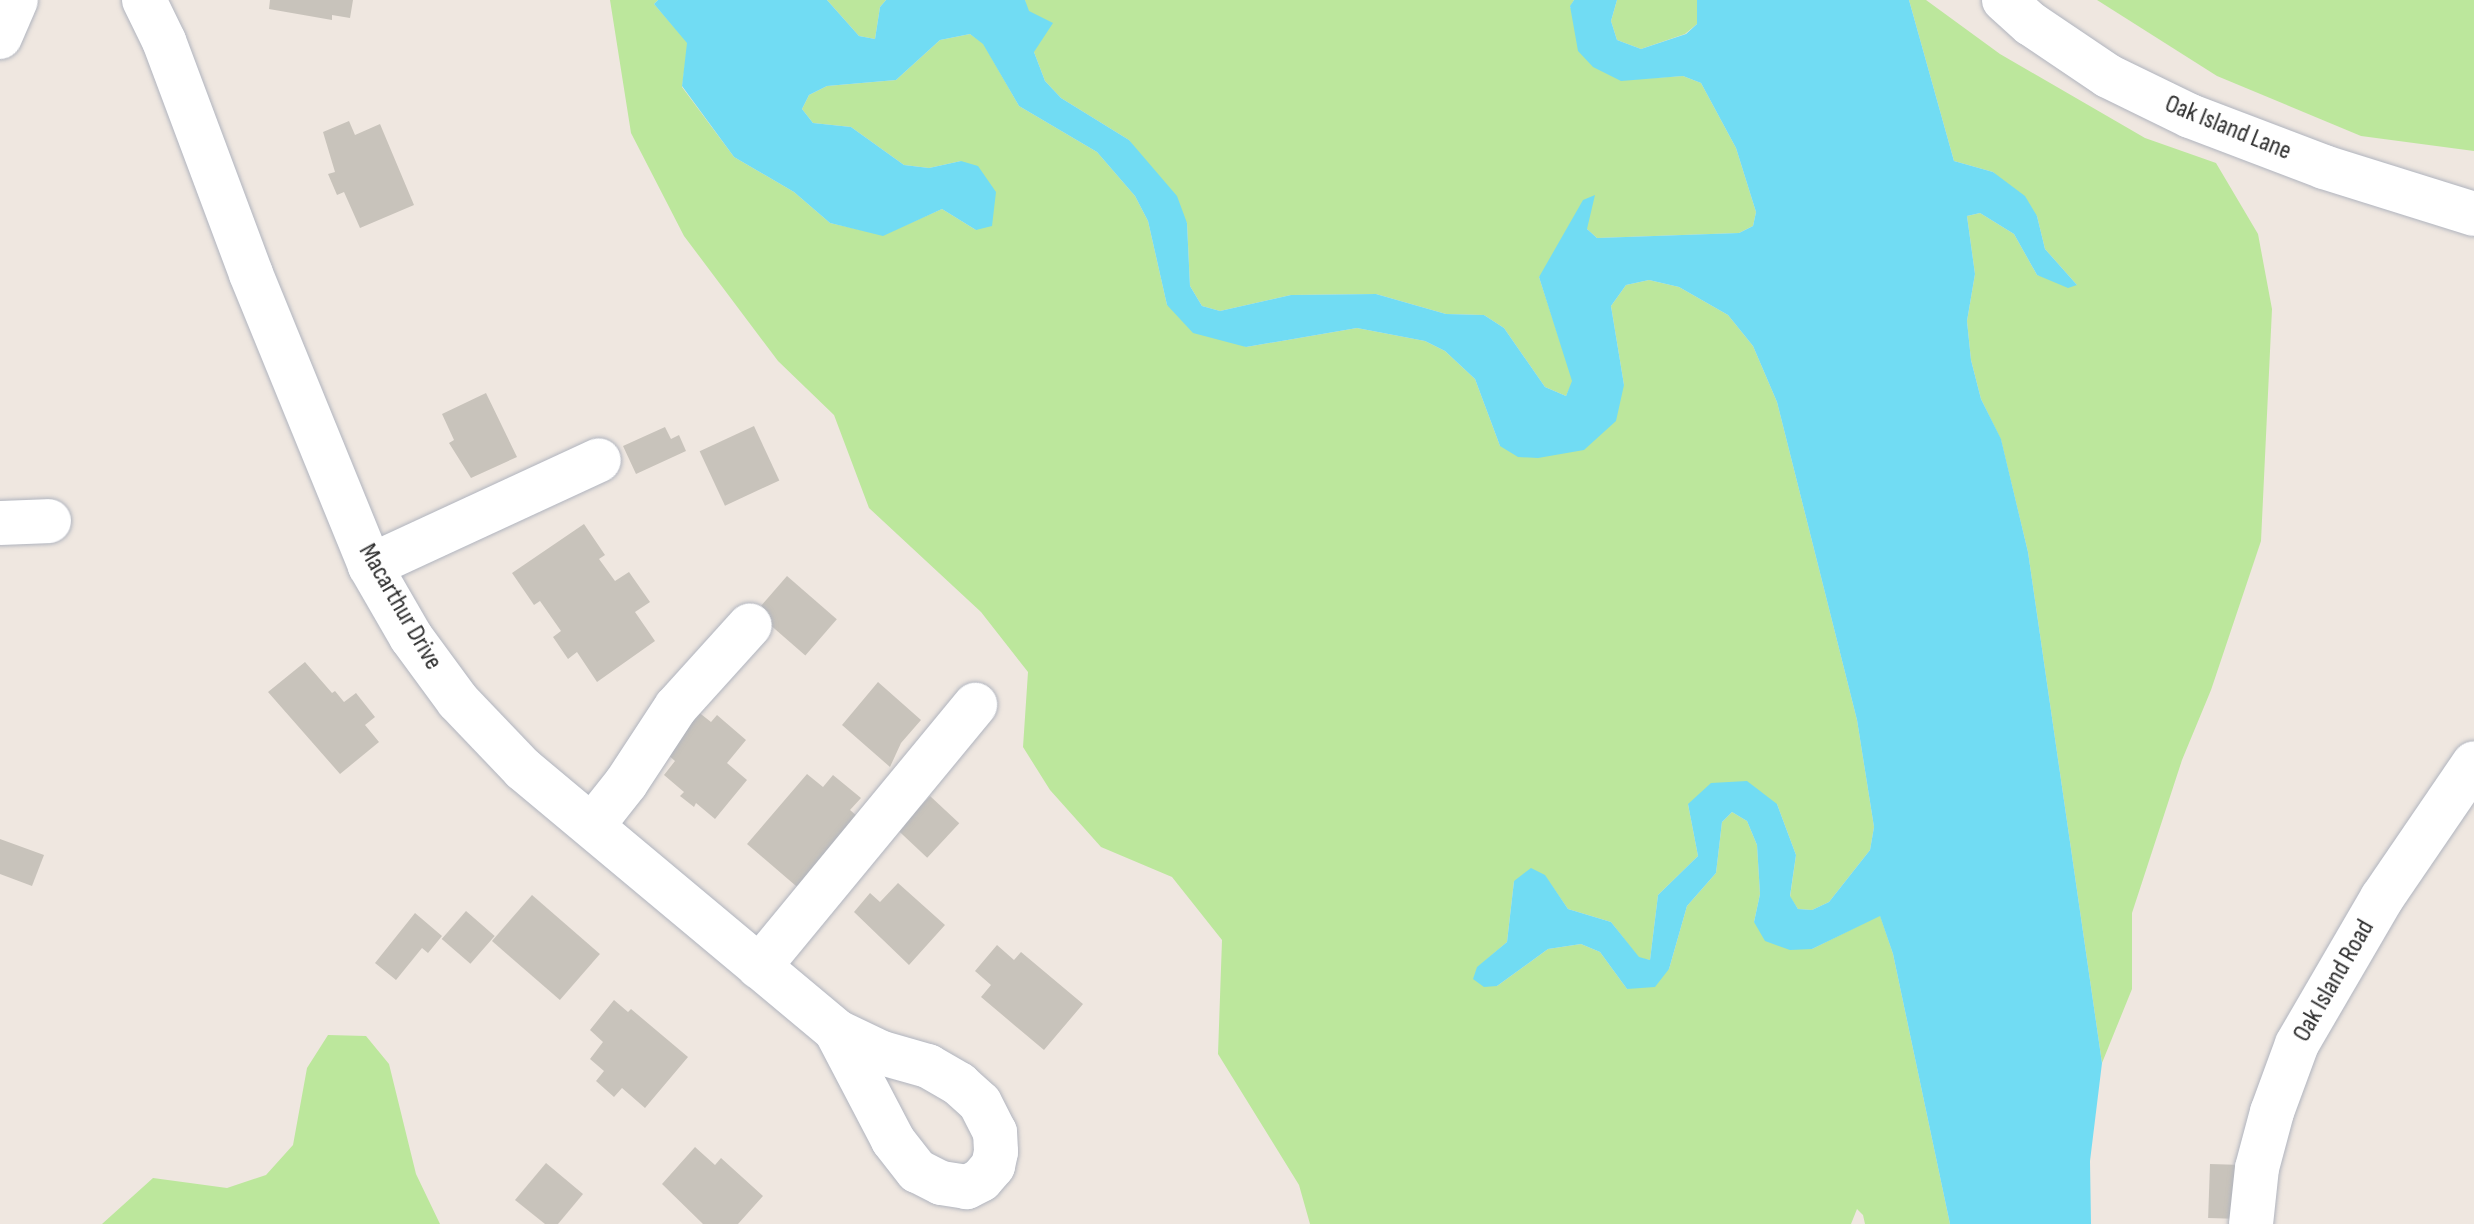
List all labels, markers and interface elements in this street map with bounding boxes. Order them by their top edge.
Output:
street label: Oak Island Lane [2160,89,2296,167]
street label: Macarthur Drive [351,538,449,676]
street label: Oak Island Road [2287,915,2381,1047]

